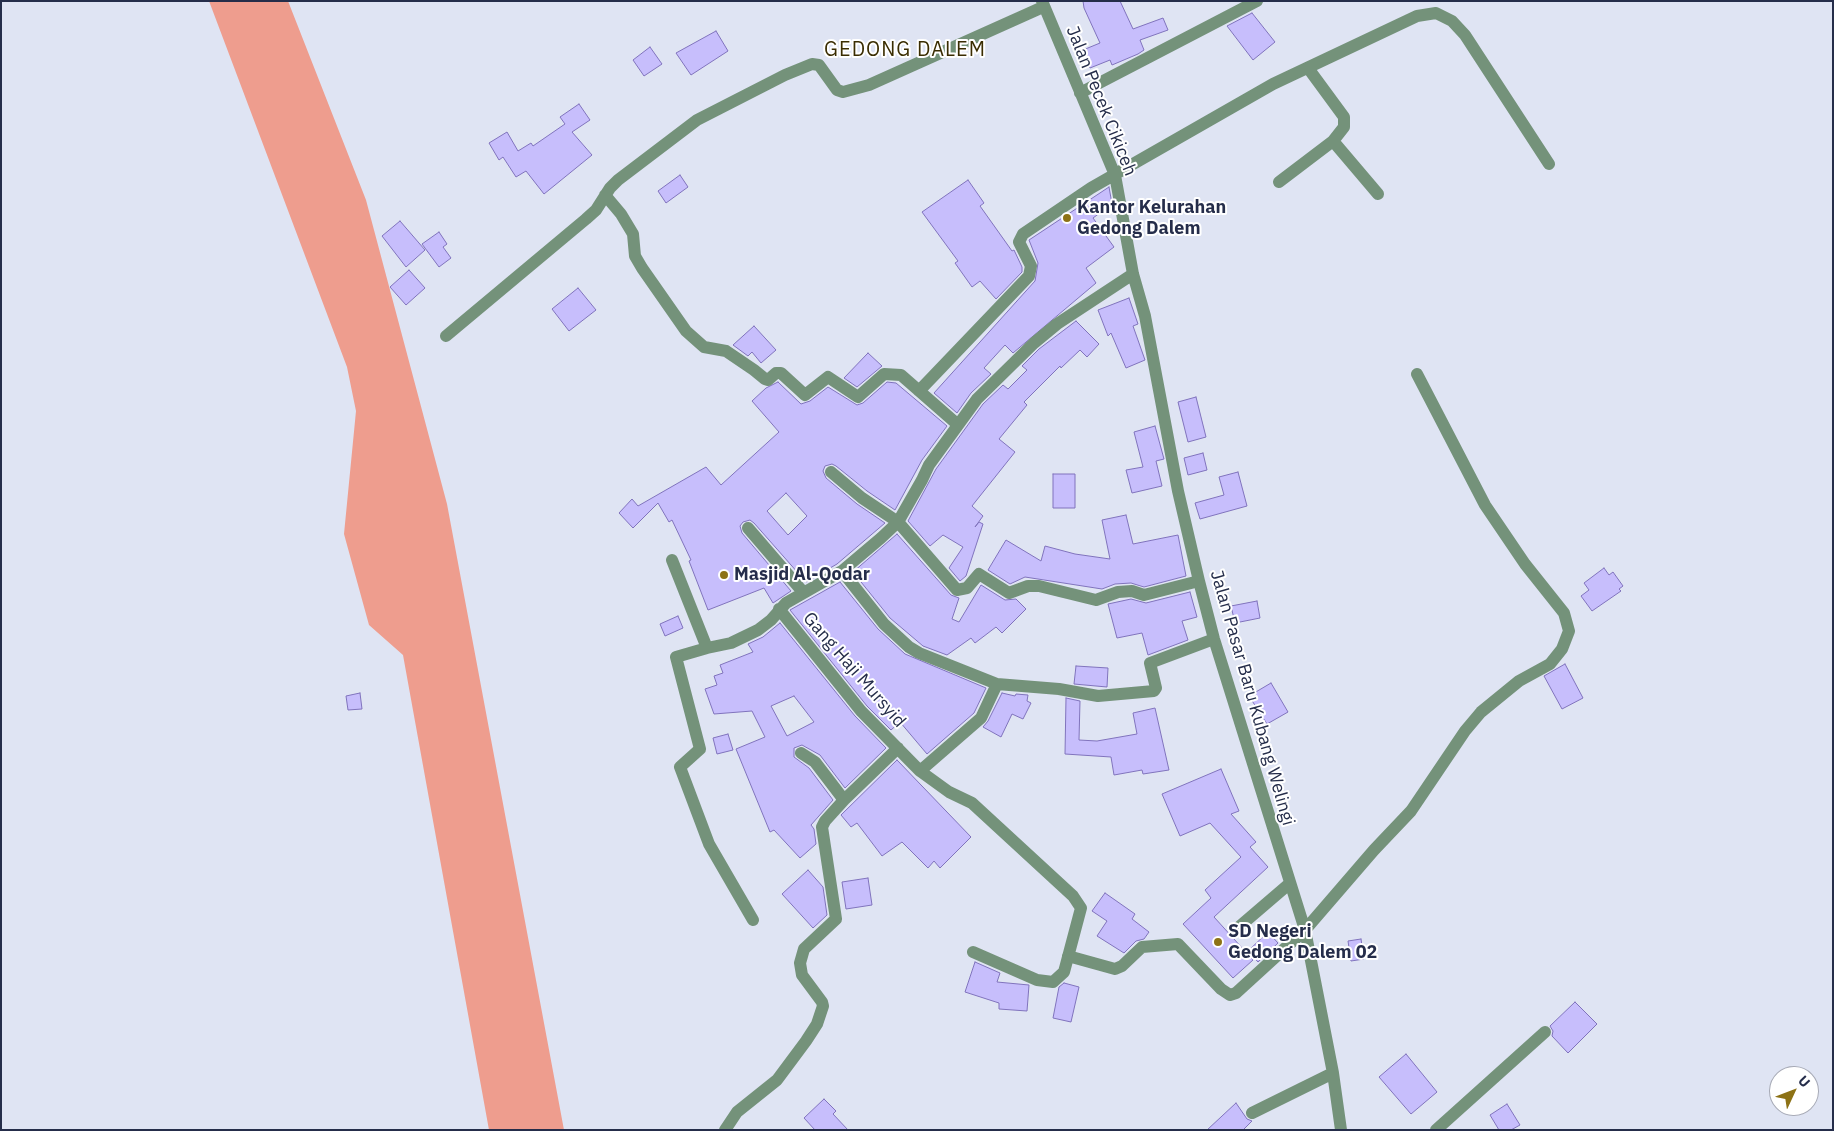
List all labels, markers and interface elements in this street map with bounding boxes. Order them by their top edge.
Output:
street label: Jalan Pecek Cikiceh [1061,23,1141,179]
district label: GEDONG DALEM [823,38,987,62]
place label: Kantor Kelurahan Gedong Dalem [1077,197,1226,240]
marker: Kantor Kelurahan Gedong Dalem [1061,212,1073,224]
place label: Masjid Al-Qodar [734,564,870,586]
street label: Jalan Pasar Baru Kubang Welingi [1205,568,1299,828]
marker: Masjid Al-Qodar [718,569,730,581]
street label: Gang Haji Mursyid [798,608,910,732]
place label: SD Negeri Gedong Dalem 02 [1228,921,1377,964]
marker: SD Negeri Gedong Dalem 02 [1212,936,1224,948]
north arrow [1769,1066,1819,1116]
text: U [1794,1072,1814,1091]

